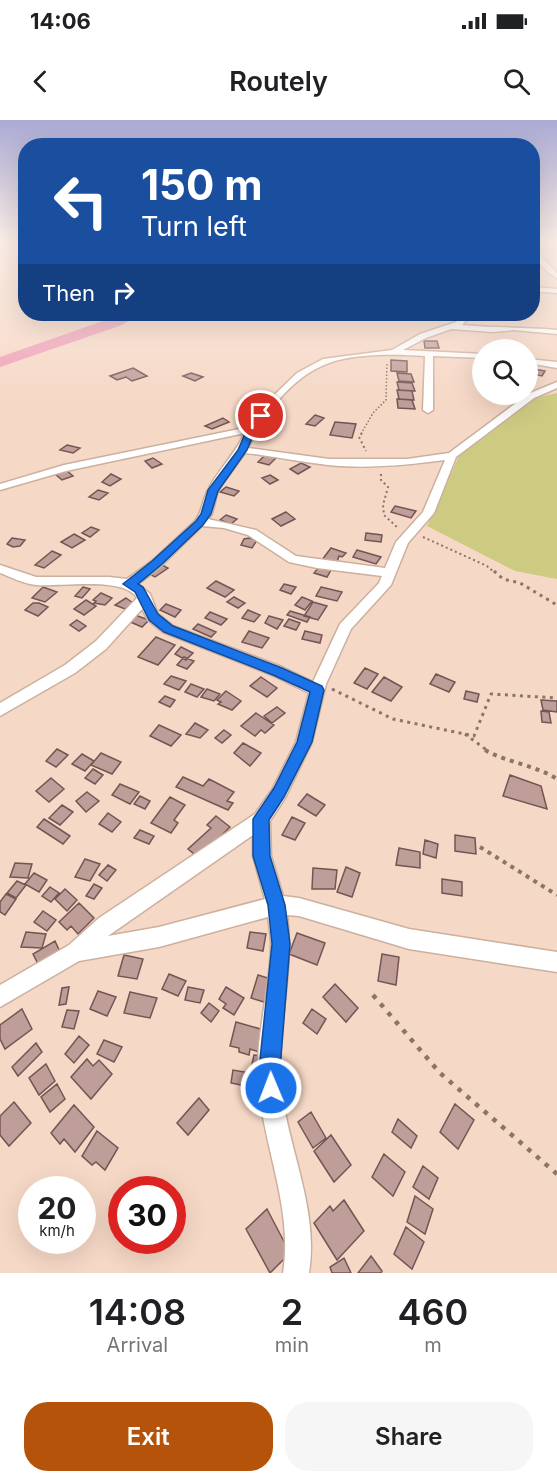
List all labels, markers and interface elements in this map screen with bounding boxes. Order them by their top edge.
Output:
text: 14:06 [30,8,91,34]
icon: back [24,65,57,98]
text: Routely [229,65,328,98]
icon: search [500,65,533,98]
text: 150 m [141,159,263,210]
icon: left [42,162,120,240]
text: Turn left [141,210,247,243]
icon: right [107,276,140,309]
text: Then [42,280,95,306]
map controls [472,339,538,405]
button: search [472,339,538,405]
pin [235,390,286,441]
icon: arrive [244,399,277,432]
position arrow [239,1056,303,1120]
speed limit sign: 30 [108,1176,186,1254]
text: 20 [37,1190,77,1226]
text: km/h [39,1221,75,1240]
text: 14:08 [89,1290,186,1334]
text: 2 [281,1290,303,1334]
text: 460 [398,1290,468,1334]
text: Arrival [107,1333,168,1357]
text: min [275,1333,309,1357]
text: m [424,1333,442,1357]
button: Exit [24,1402,273,1471]
button: Share [285,1402,533,1471]

